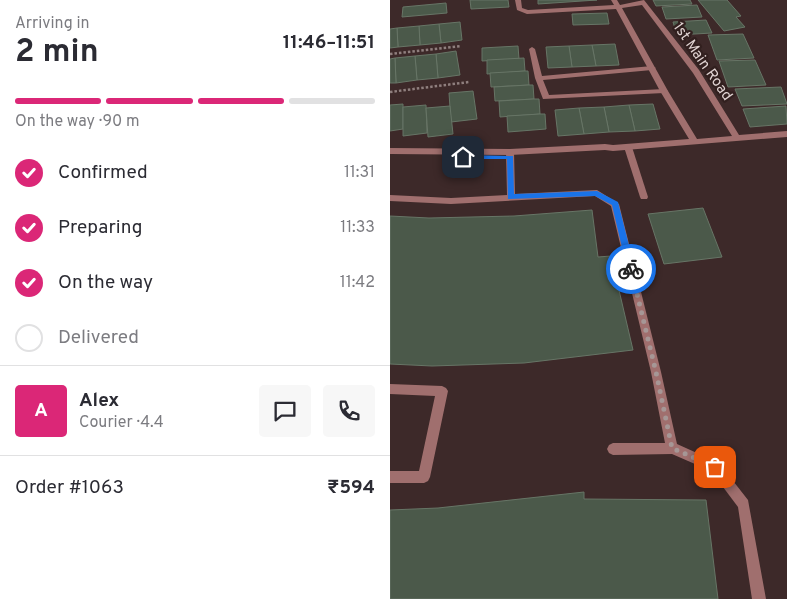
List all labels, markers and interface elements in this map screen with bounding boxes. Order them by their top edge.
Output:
text: Arriving in [15,14,90,34]
street label: 1st Main Road [668,19,736,105]
text: 11:46–11:51 [283,31,375,55]
text: 2 min [15,33,99,73]
text: On the way · 90 m [15,112,140,132]
pin [442,136,484,178]
icon: home [449,143,477,171]
icon: check [15,159,43,187]
text: Confirmed [58,161,148,185]
text: 11:31 [344,163,375,183]
icon: check [15,214,43,242]
text: Preparing [58,216,142,240]
text: 11:33 [340,218,375,238]
courier [606,244,656,294]
icon: bike [617,255,645,283]
icon: check [15,269,43,297]
text: On the way [58,271,153,295]
text: 11:42 [340,273,375,293]
text: Delivered [58,326,139,350]
button: chat [259,385,311,437]
button: phone [323,385,375,437]
text: Alex [79,389,119,413]
text: A [34,399,48,423]
text: Courier · 4.4 [79,413,164,433]
pin [694,446,736,488]
icon: bag [701,453,729,481]
text: Order #1063 [15,476,124,500]
text: ₹594 [327,476,375,500]

